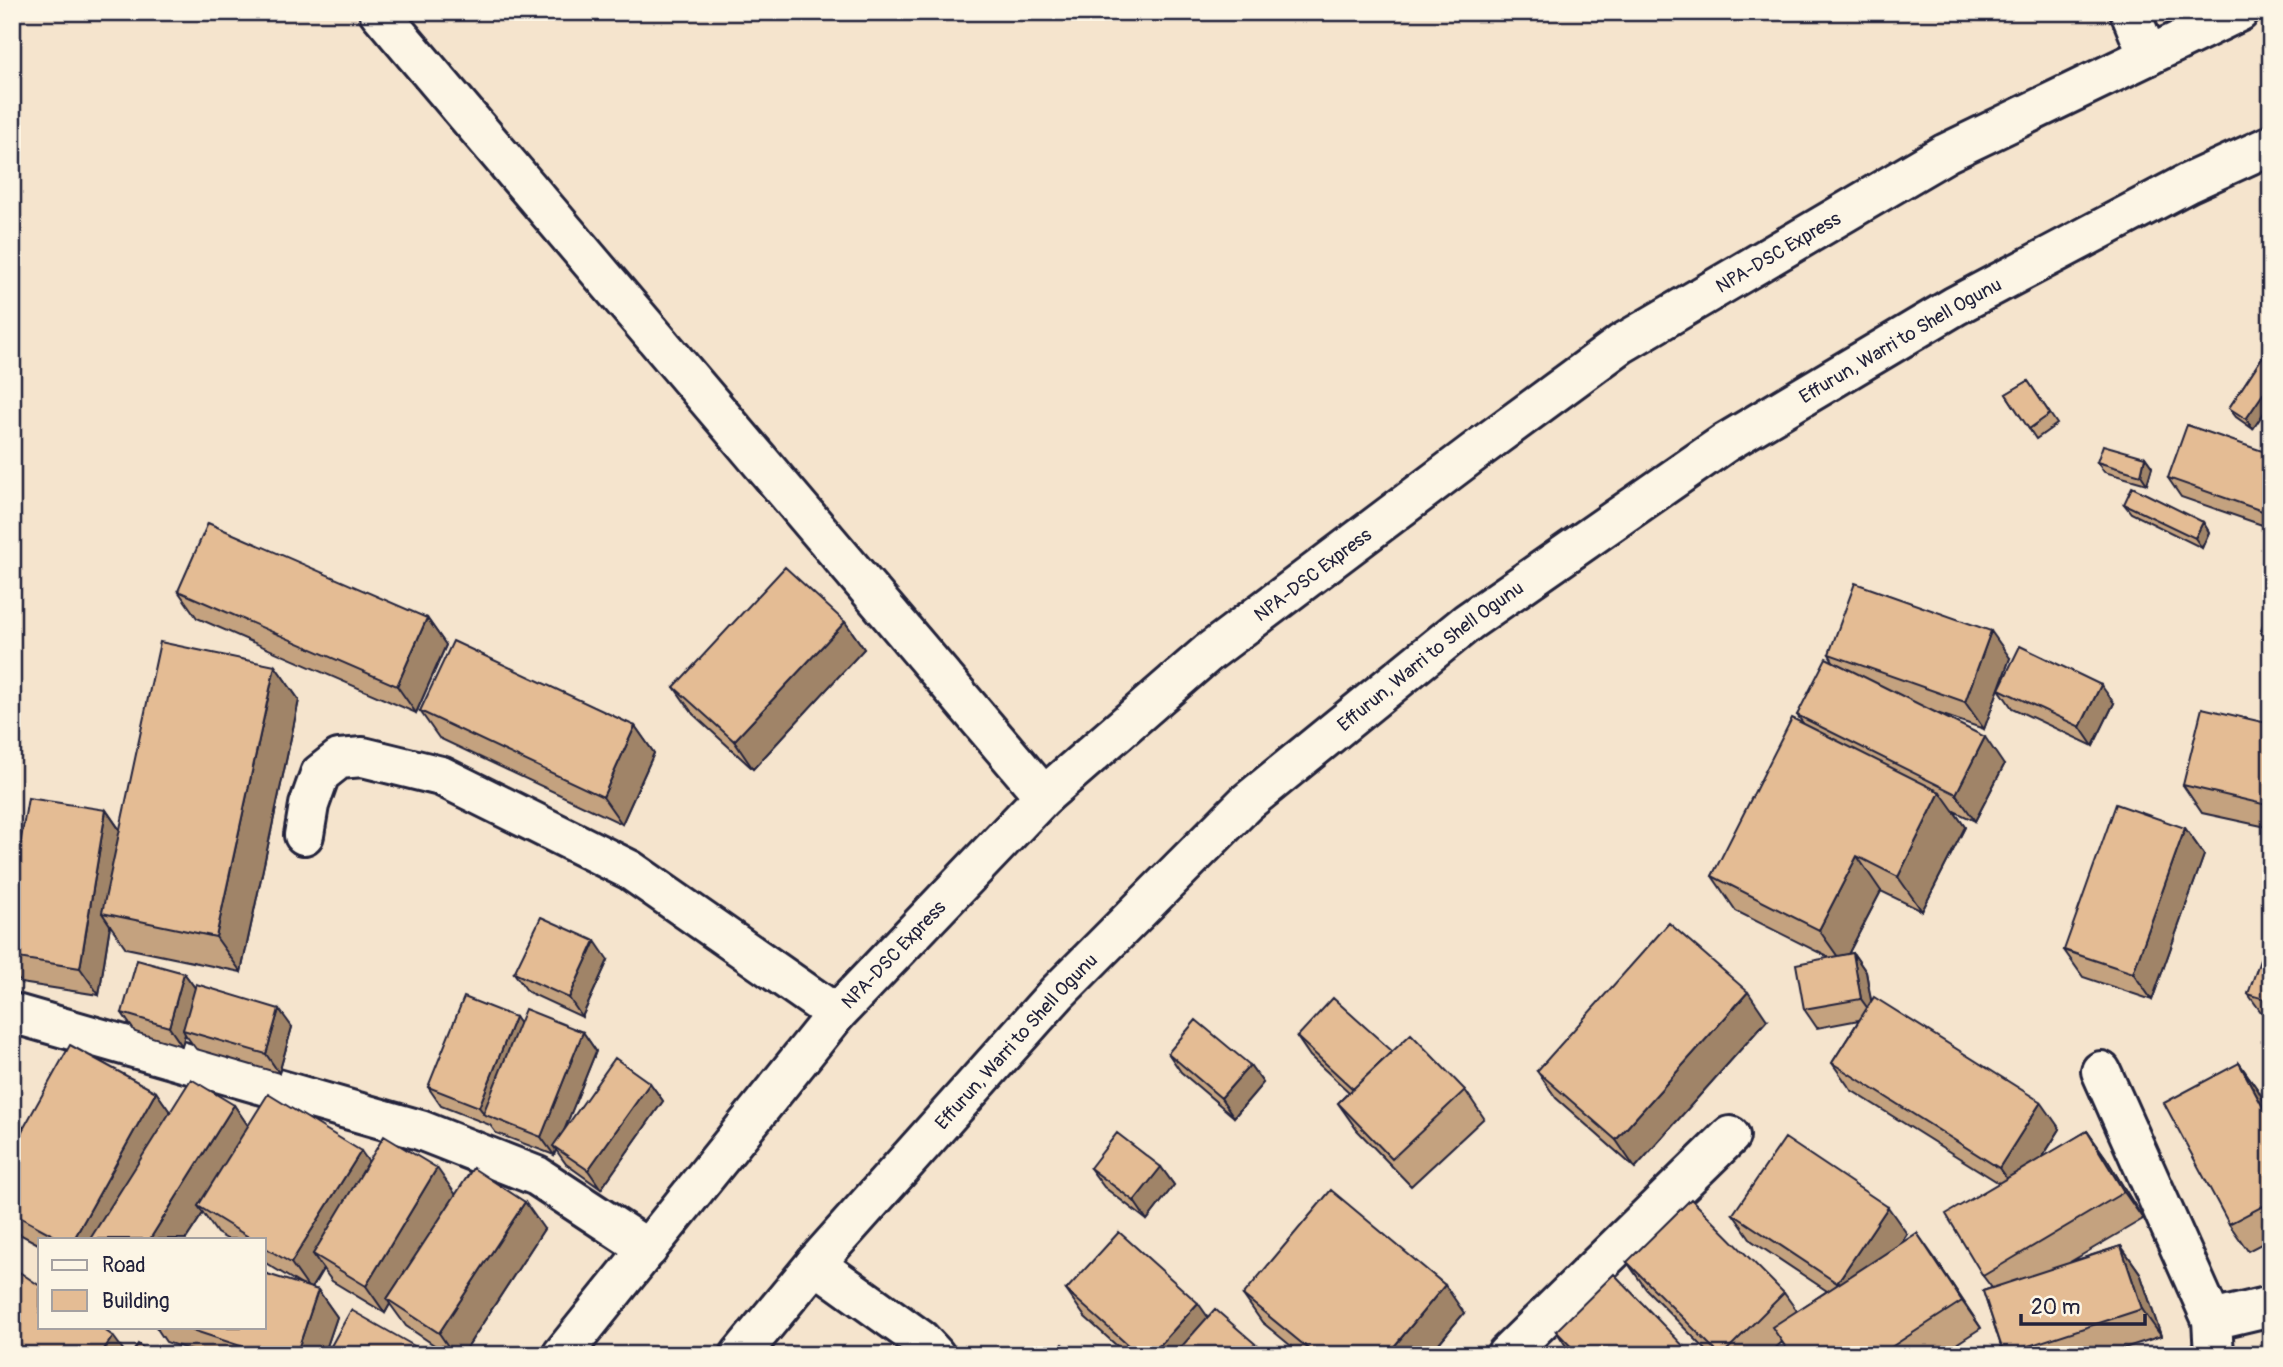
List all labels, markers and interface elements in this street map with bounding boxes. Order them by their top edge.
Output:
street label: NPA-DSC Express [1712,206,1845,299]
street label: Effurun, Warri to Shell Ogunu [1795,273,2006,409]
street label: NPA-DSC Express [1249,523,1377,627]
street label: Effurun, Warri to Shell Ogunu [1333,576,1528,737]
street label: NPA-DSC Express [836,895,951,1014]
street label: Effurun, Warri to Shell Ogunu [930,948,1103,1135]
legend [38,1238,266,1328]
text: Road [102,1252,146,1279]
scale bar [2021,1283,2145,1327]
text: Building [102,1288,169,1315]
text: 20 m [2031,1294,2080,1321]

